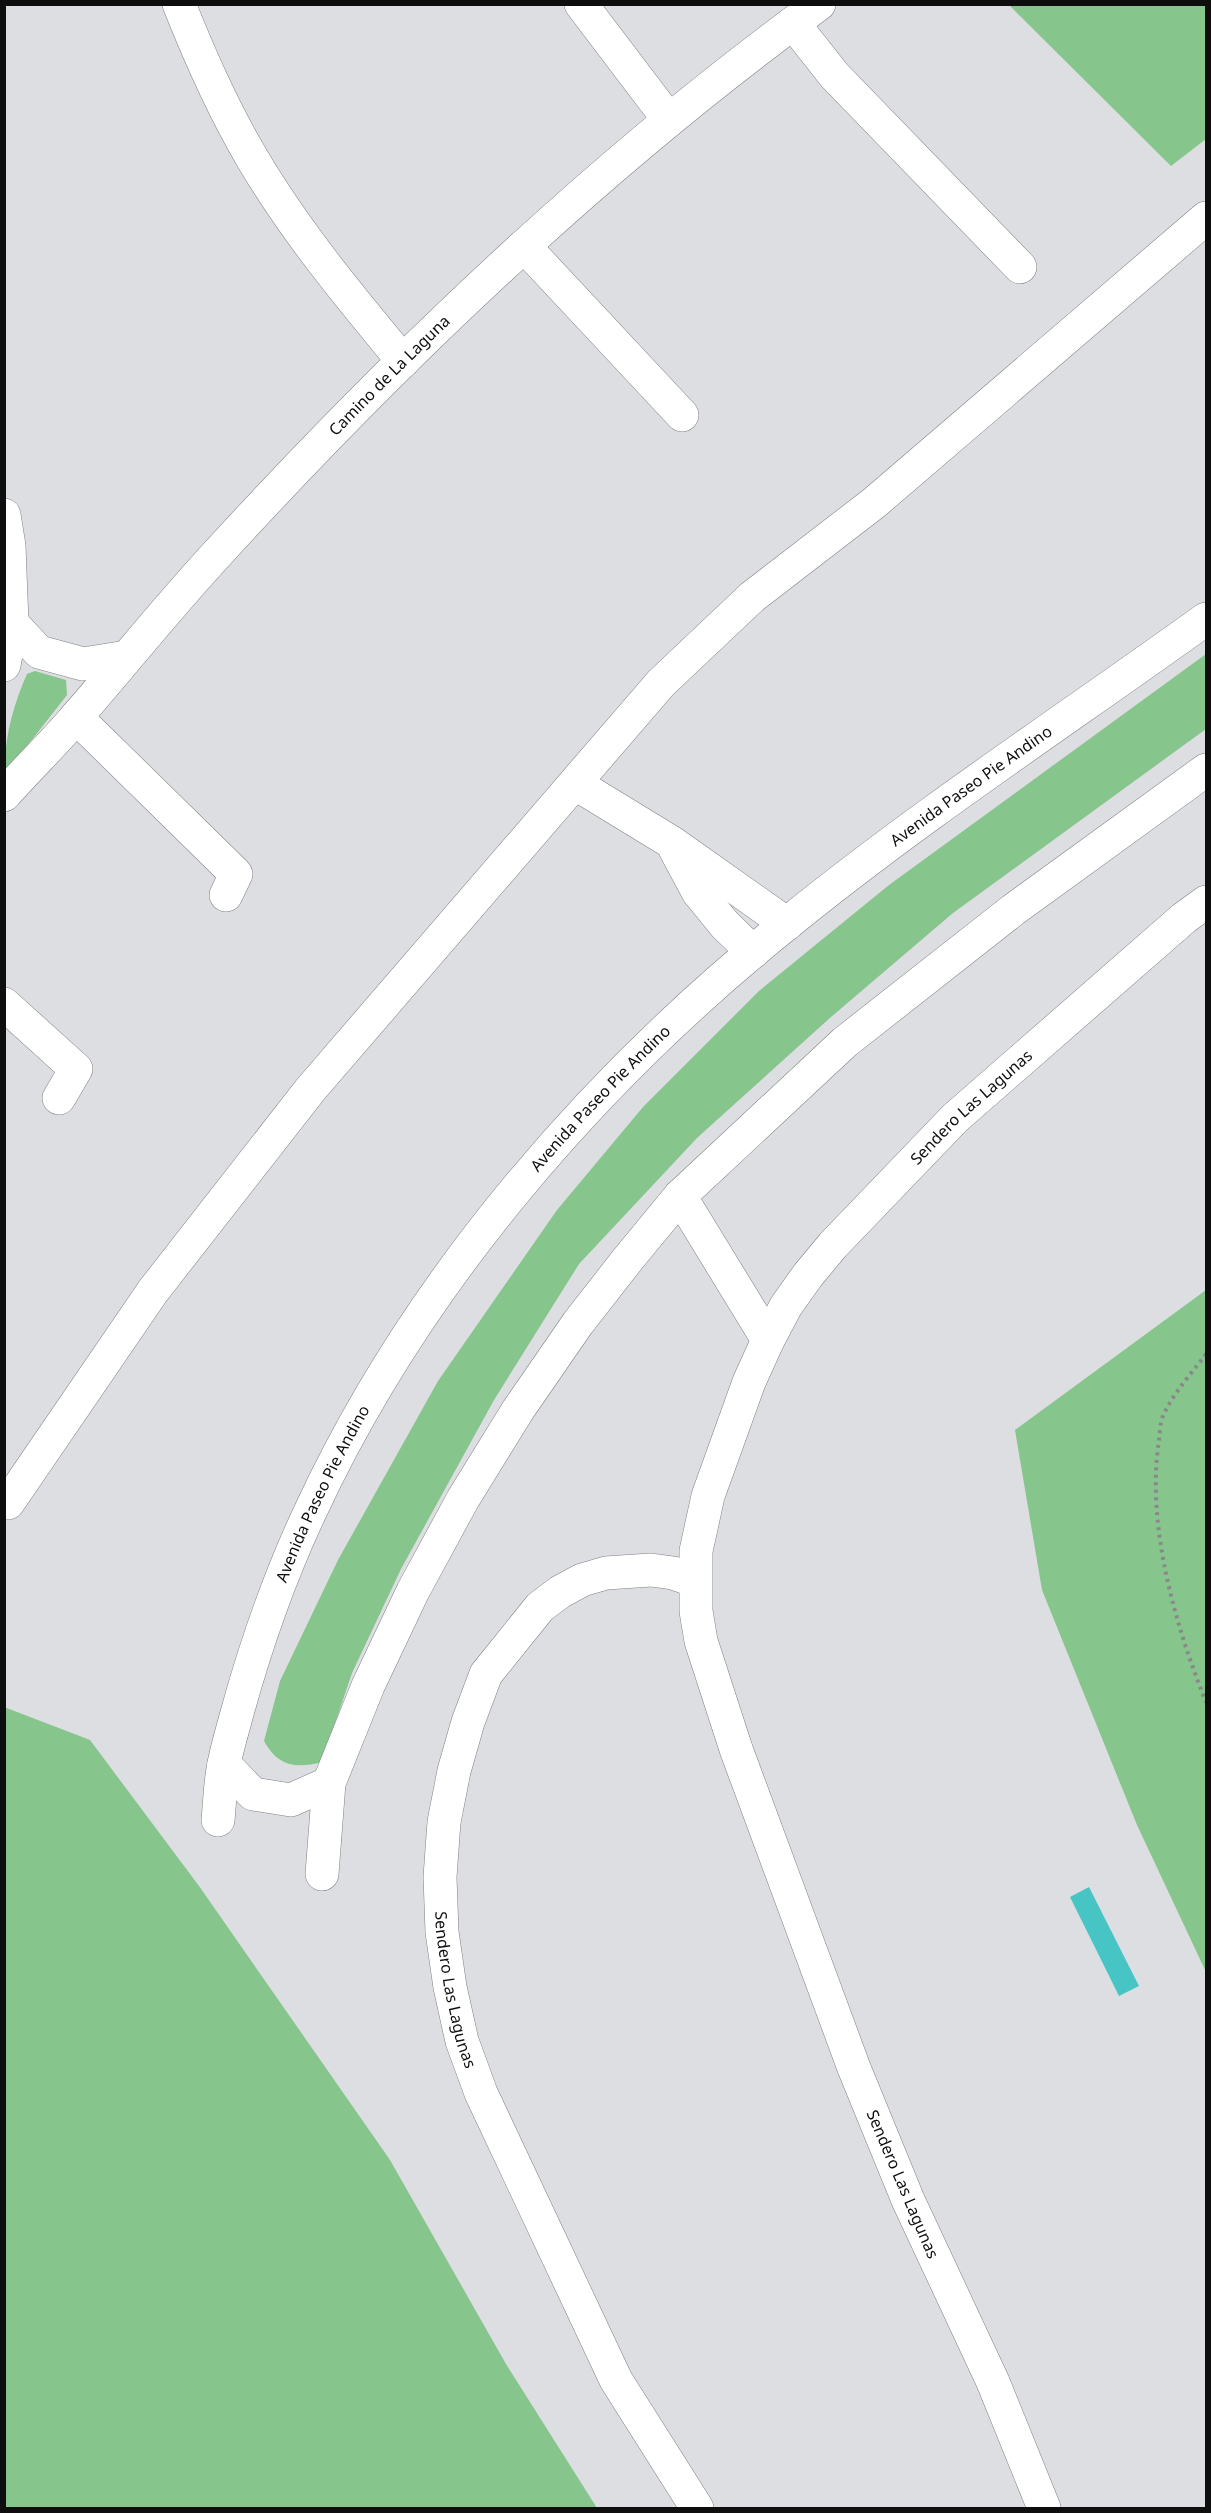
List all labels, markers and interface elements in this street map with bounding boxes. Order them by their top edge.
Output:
street label: Camino de La Laguna [324,310,454,440]
street label: Avenida Paseo Pie Andino [885,720,1056,851]
street label: Avenida Paseo Pie Andino [525,1020,675,1176]
street label: Sendero Las Lagunas [905,1044,1037,1169]
street label: Avenida Paseo Pie Andino [270,1401,374,1585]
street label: Sendero Las Lagunas [430,1911,482,2071]
street label: Sendero Las Lagunas [862,2106,944,2262]

